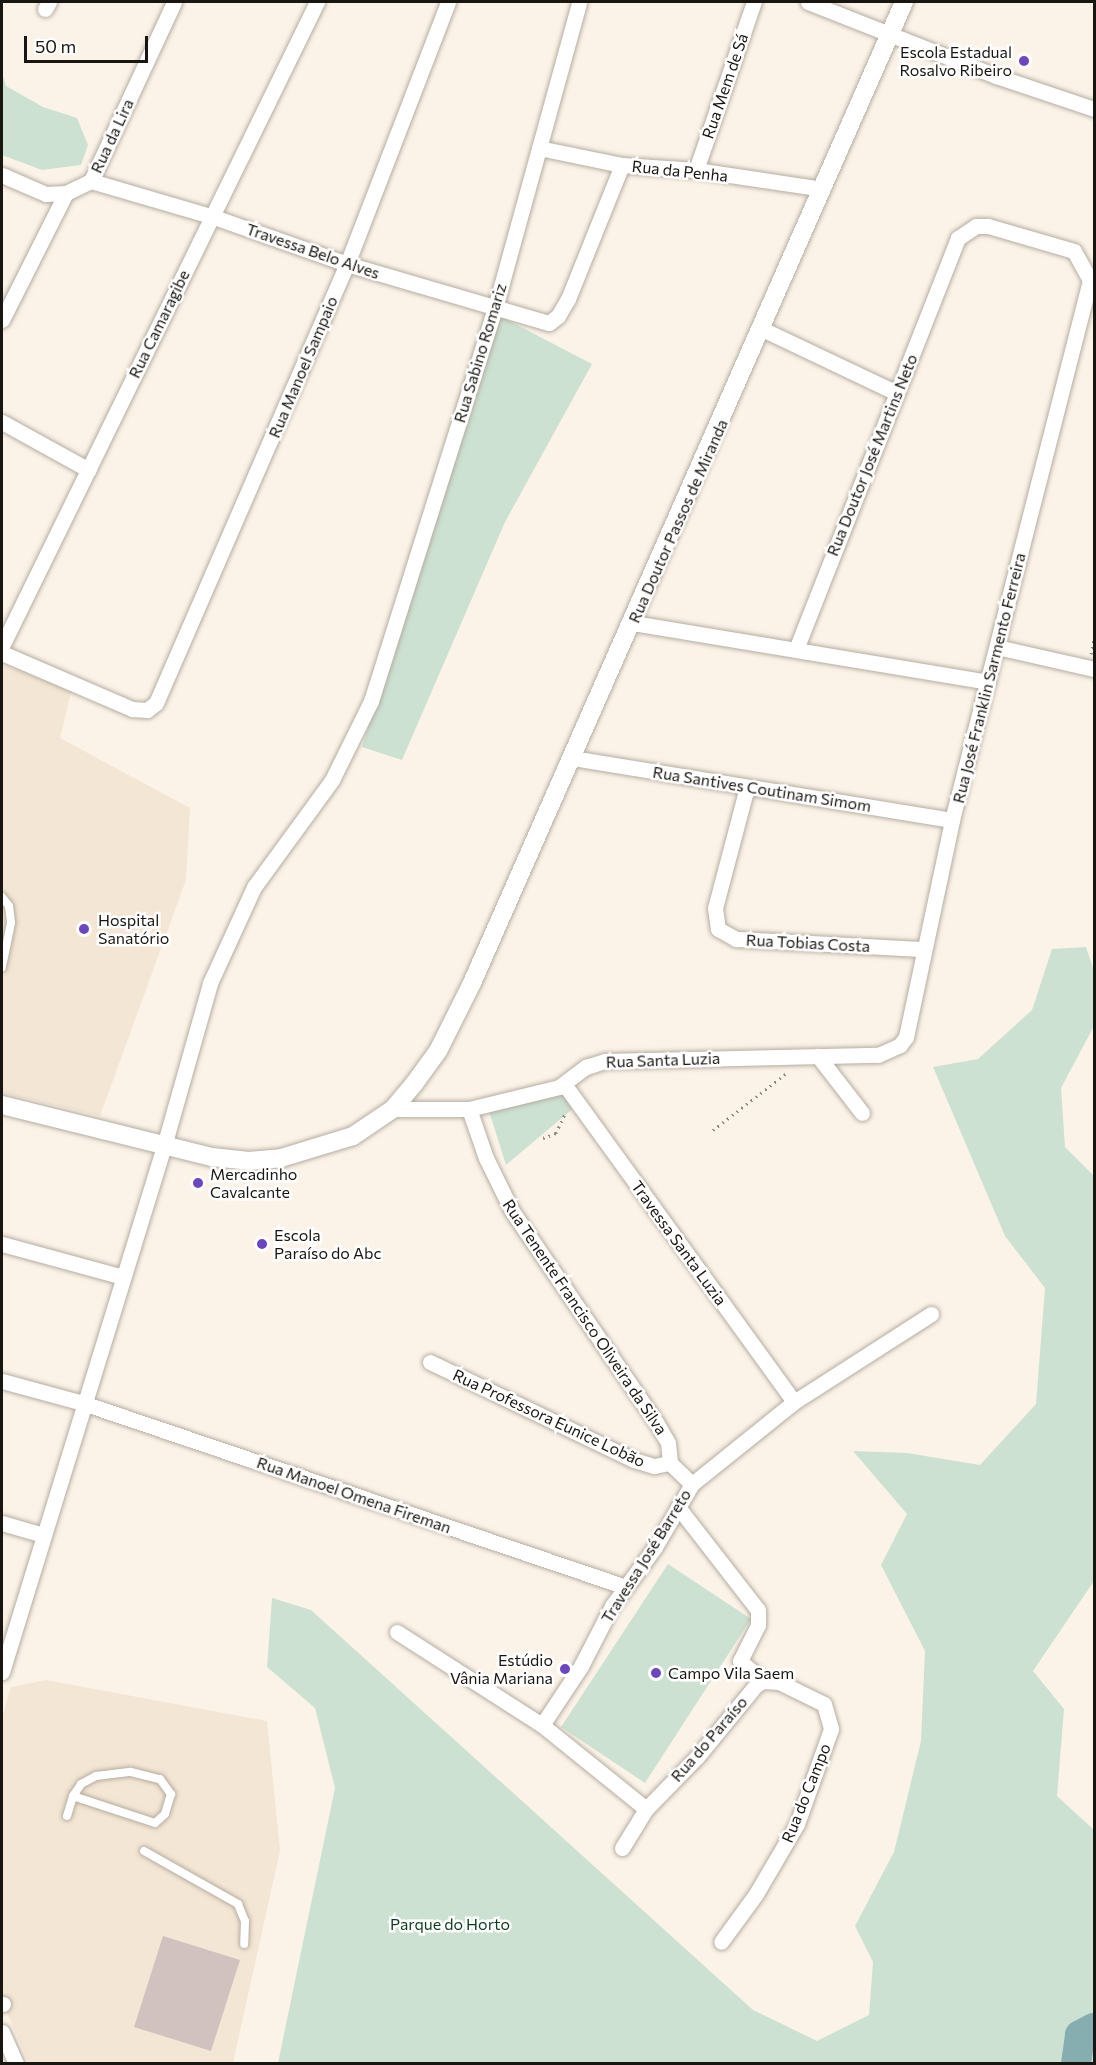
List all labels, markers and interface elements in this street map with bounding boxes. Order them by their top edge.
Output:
scale bar [27,24,152,62]
street label: Rua Mem de Sá [698,31,752,141]
text: 50 m [35,35,76,57]
place label: Escola Estadual Rosalvo Ribeiro [900,42,1012,80]
marker: Escola Estadual Rosalvo Ribeiro [1017,54,1031,68]
street label: Rua da Lira [86,96,138,176]
street label: Rua da Penha [631,156,729,186]
street label: Travessa Belo Alves [244,219,382,283]
street label: Rua Camaragibe [125,267,193,381]
street label: Rua Sabino Romariz [450,281,510,425]
street label: Rua Manoel Sampaio [264,293,342,441]
street label: Rua Doutor José Martins Neto [823,351,921,559]
street label: Rua Doutor Passos de Miranda [624,416,732,626]
street label: Rua José Franklin Sarmento Ferreira [949,551,1029,805]
street label: Rua Santives Coutinam Simom [651,762,873,816]
place label: Hospital Sanatório [98,910,169,948]
marker: Hospital Sanatório [75,920,93,938]
street label: Rua Tobias Costa [745,930,871,956]
street label: Rua Santa Luzia [605,1048,721,1072]
place label: Mercadinho Cavalcante [210,1164,297,1202]
marker: Mercadinho Cavalcante [191,1176,205,1190]
street label: Travessa Santa Luzia [627,1177,731,1309]
street label: Rua Tenente Francisco Oliveira da Silva [499,1196,671,1438]
place label: Escola Paraíso do Abc [274,1225,381,1263]
marker: Escola Paraíso do Abc [255,1237,269,1251]
street label: Rua Professora Eunice Lobão [450,1365,648,1471]
street label: Rua Manoel Omena Fireman [254,1453,454,1537]
street label: Travessa José Barreto [597,1486,695,1626]
place label: Estúdio Vânia Mariana [450,1650,553,1688]
marker: Estúdio Vânia Mariana [558,1662,572,1676]
place label: Campo Vila Saem [668,1663,794,1683]
marker: Campo Vila Saem [649,1666,663,1680]
street label: Rua do Paraíso [667,1692,751,1786]
street label: Rua do Campo [777,1741,835,1845]
park label: Parque do Horto [390,1914,510,1934]

